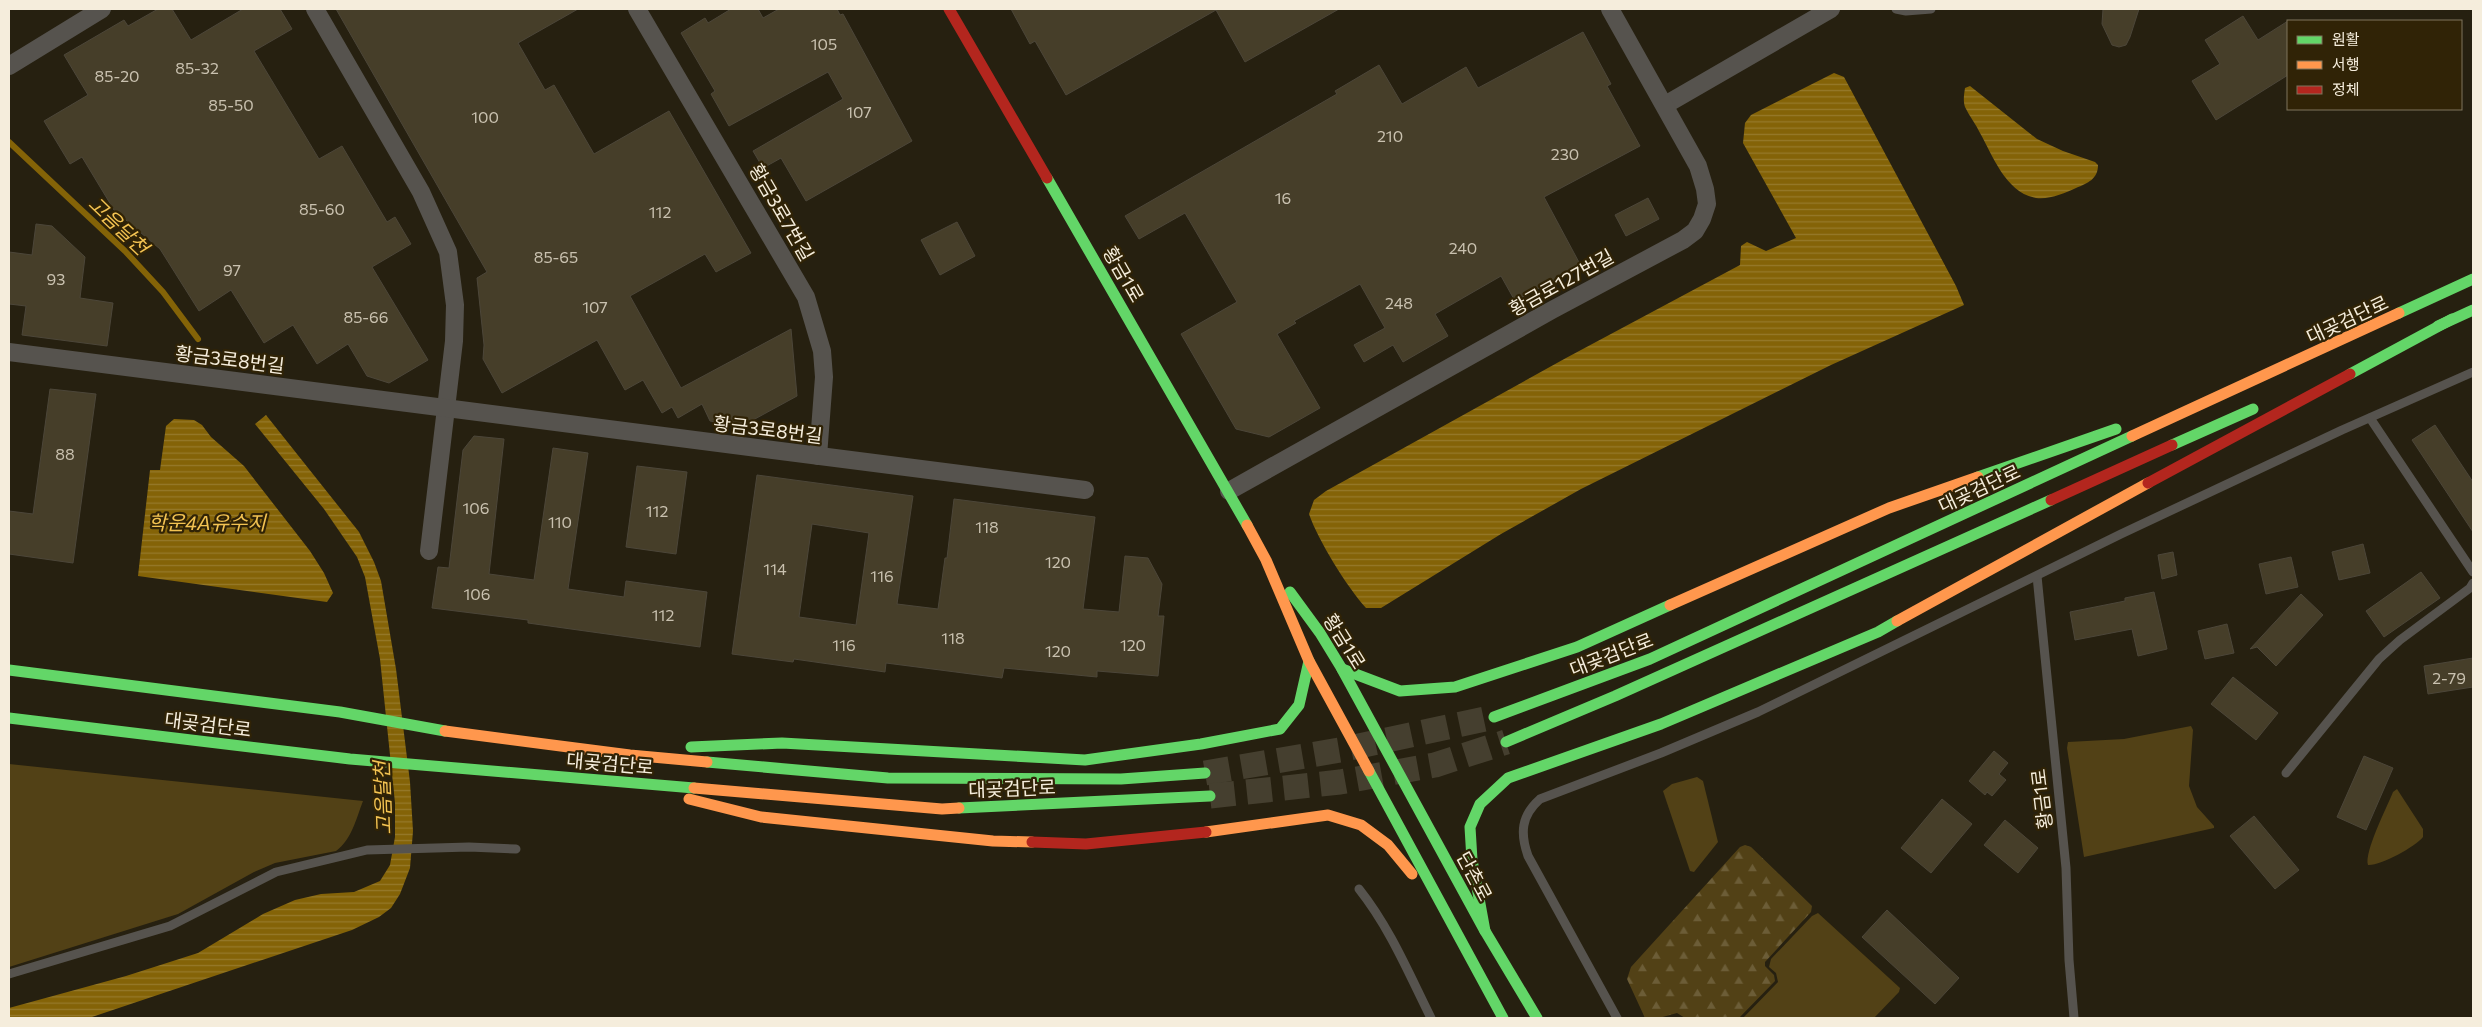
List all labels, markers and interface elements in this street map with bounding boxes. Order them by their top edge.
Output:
legend [2287,20,2462,110]
text: 원활 [2332,30,2360,48]
house number: 105 [811,34,837,53]
text: 서행 [2332,55,2360,73]
house number: 85-32 [175,58,219,77]
house number: 85-20 [95,66,139,85]
text: 정체 [2332,80,2360,98]
house number: 85-50 [208,95,254,114]
house number: 107 [846,102,872,121]
house number: 100 [471,107,499,126]
house number: 210 [1377,126,1403,145]
house number: 230 [1551,144,1579,163]
street label: 황금3로7번길 [745,159,819,265]
house number: 16 [1275,188,1291,207]
water label: 고음달천 [84,191,156,261]
house number: 85-60 [299,199,345,218]
house number: 112 [649,202,671,221]
house number: 240 [1449,238,1477,257]
street label: 황금1로 [1099,242,1149,306]
street label: 황금로127번길 [1505,244,1617,320]
house number: 85-65 [534,247,578,266]
house number: 97 [223,260,241,279]
house number: 93 [47,269,65,288]
street label: 대곶검단로 [2303,290,2391,348]
house number: 248 [1385,293,1413,312]
house number: 107 [582,297,608,316]
house number: 85-66 [343,307,389,326]
street label: 황금3로8번길 [174,341,286,377]
street label: 황금3로8번길 [712,411,824,447]
house number: 88 [55,444,75,463]
street label: 대곶검단로 [1935,459,2023,517]
house number: 106 [463,498,490,517]
house number: 112 [646,501,668,520]
water label: 학운4A유수지 [148,510,268,534]
house number: 110 [548,512,572,531]
house number: 118 [975,517,999,536]
house number: 120 [1045,552,1071,571]
house number: 114 [763,559,787,578]
house number: 116 [870,566,894,585]
house number: 106 [464,584,491,603]
house number: 112 [652,605,674,624]
street label: 황금1로 [1319,609,1371,673]
house number: 118 [941,628,965,647]
street label: 대곶검단로 [1566,628,1656,680]
house number: 116 [832,635,856,654]
house number: 120 [1120,635,1146,654]
house number: 120 [1045,641,1071,660]
house number: 2-79 [2432,668,2466,687]
street label: 대곶검단로 [163,707,253,741]
street label: 대곶검단로 [565,748,655,778]
water label: 고음달천 [369,758,395,835]
street label: 황금1로 [2026,768,2056,830]
street label: 대곶검단로 [968,775,1056,801]
street label: 단촌로 [1453,847,1497,905]

